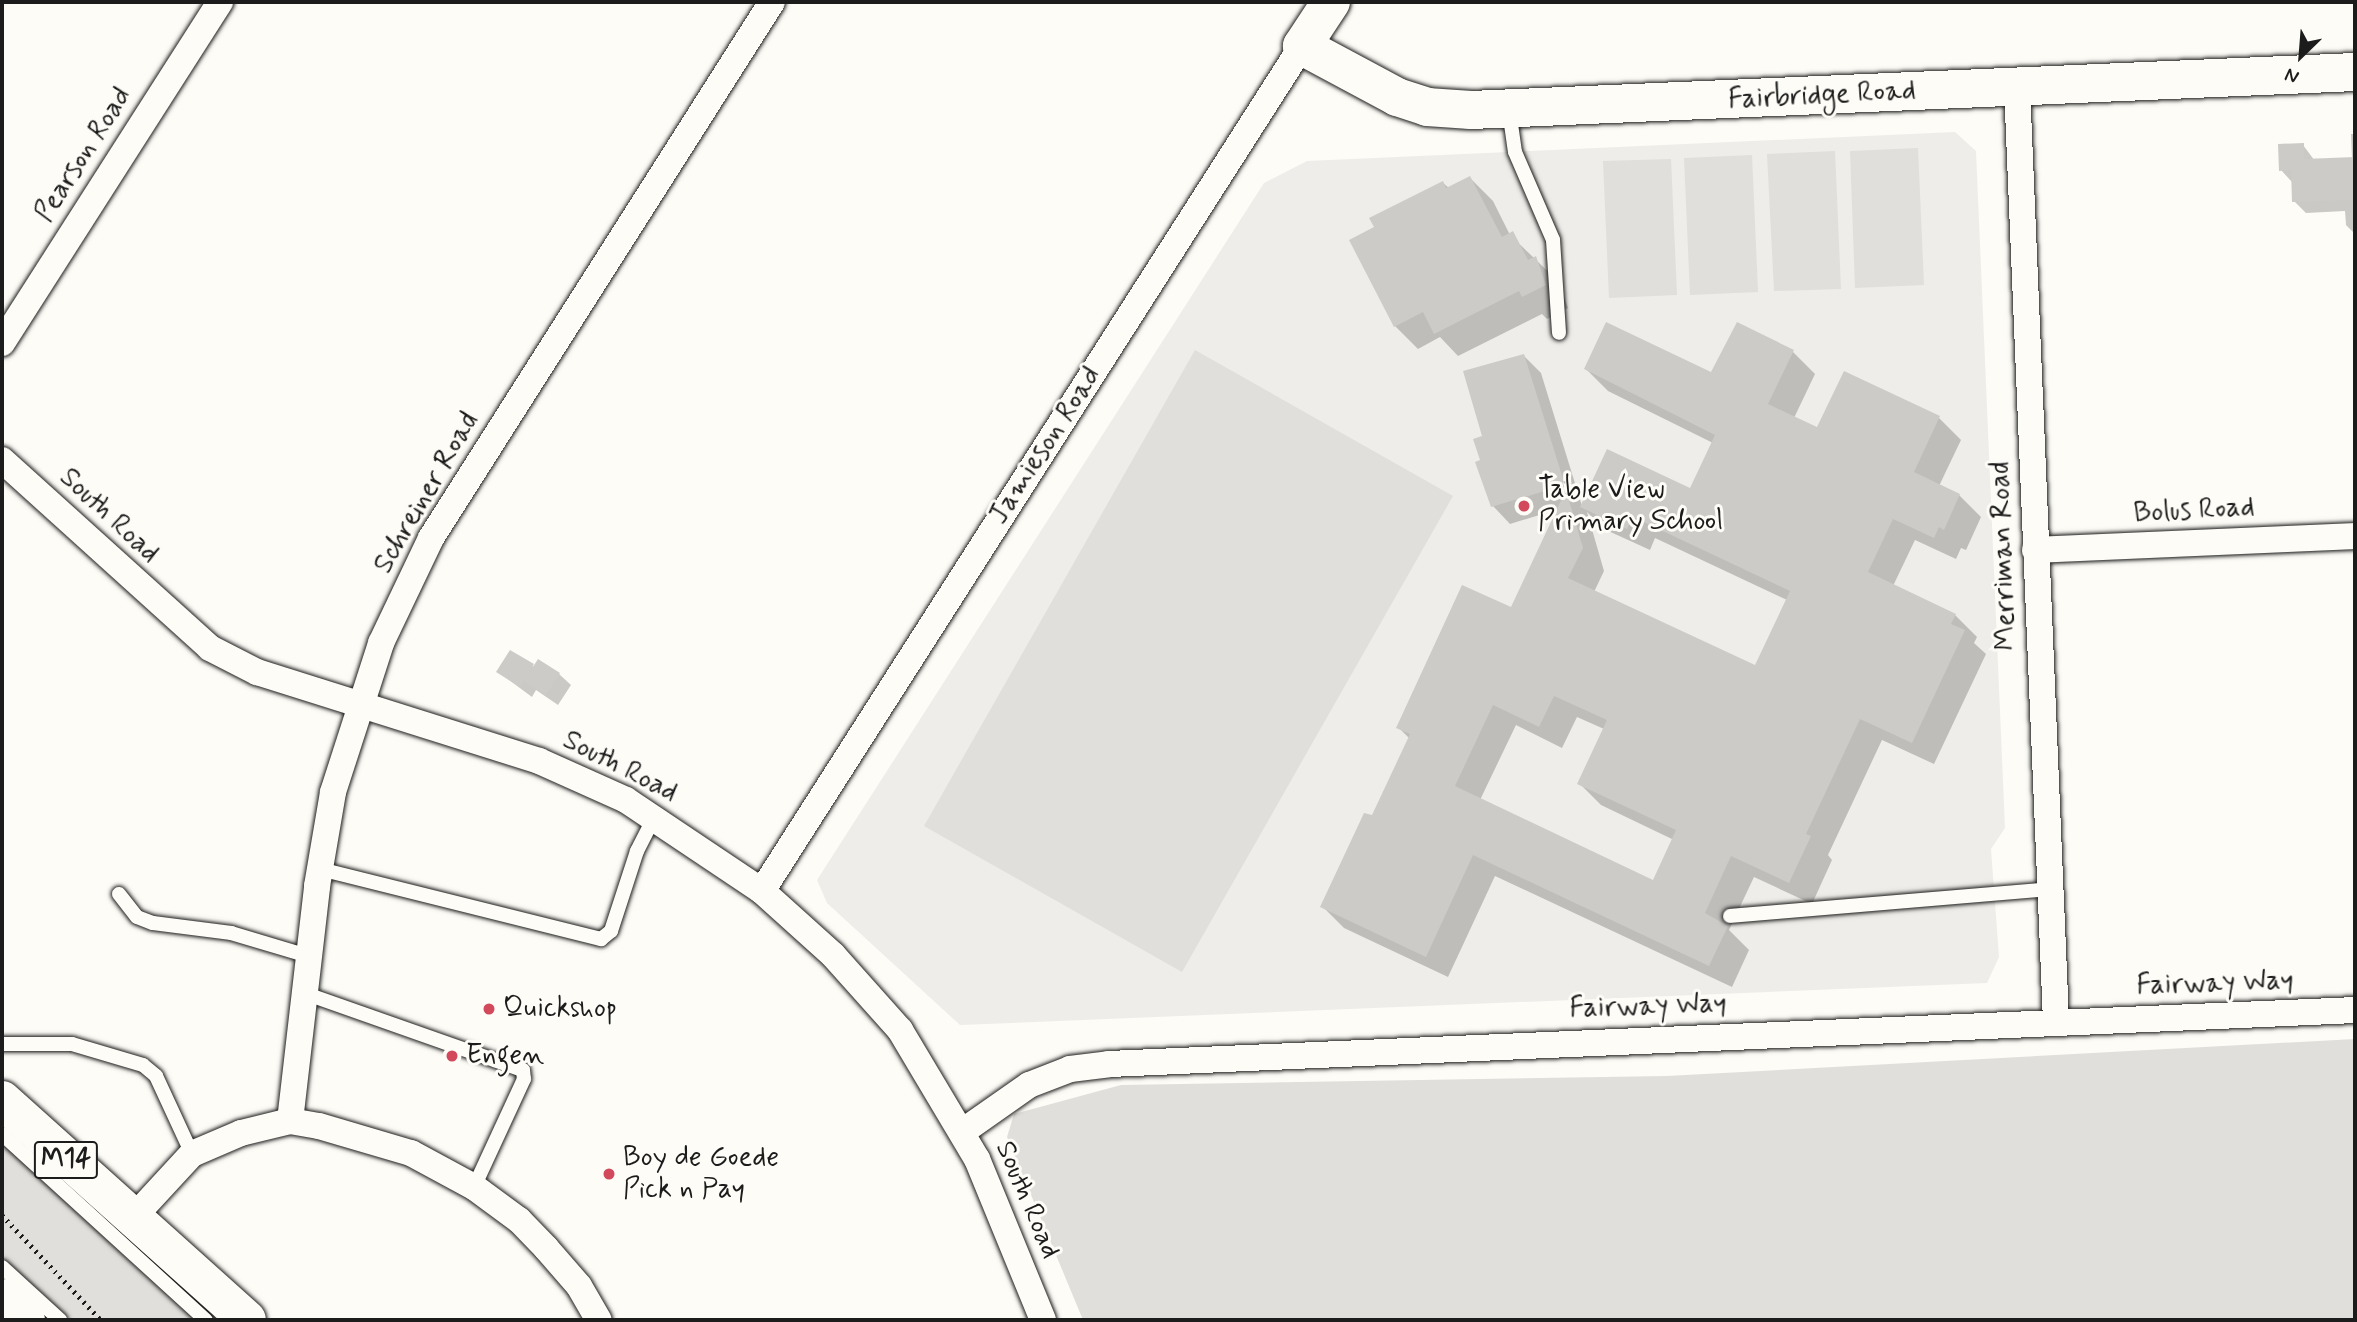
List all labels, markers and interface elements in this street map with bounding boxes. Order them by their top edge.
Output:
north arrow [2266,21,2336,91]
text: N [2281,61,2303,89]
street label: Fairbridge Road [1729,74,1915,118]
street label: Pearson Road [28,82,140,228]
street label: Jamieson Road [983,362,1109,530]
street label: Schreiner Road [368,408,486,578]
street label: South Road [52,461,166,571]
street label: Merriman Road [1984,462,2024,650]
place label: Table View Primary School [1538,473,1723,539]
street label: Bolus Road [2133,491,2255,531]
marker: Table View Primary School [1516,498,1532,514]
street label: South Road [557,724,683,810]
street label: Fairway Way [2134,964,2296,1004]
street label: Fairway Way [1567,987,1729,1027]
place label: Quickshop [503,992,617,1026]
marker: Quickshop [481,1001,497,1017]
place label: Engen [466,1039,544,1073]
marker: Engen [444,1048,460,1064]
street label: South Road [987,1136,1067,1264]
road number: M14 [33,1138,99,1182]
place label: Boy de Goede Pick n Pay [623,1141,779,1207]
marker: Boy de Goede Pick n Pay [601,1166,617,1182]

